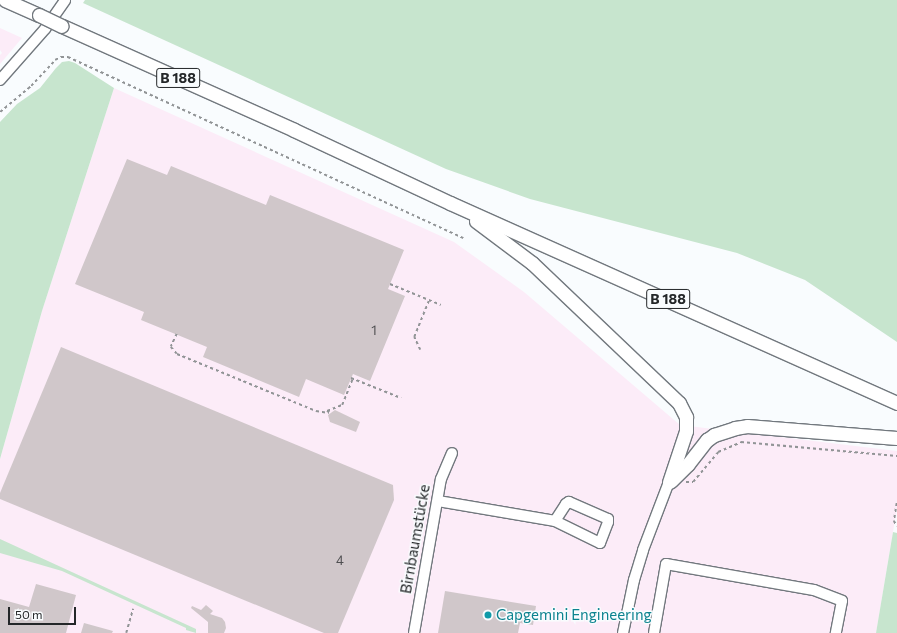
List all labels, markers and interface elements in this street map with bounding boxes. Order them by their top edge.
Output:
road number: B 188 [156,66,200,90]
road number: B 188 [646,287,690,311]
house number: 1 [371,322,377,338]
street label: Birnbaumstücke [397,483,433,595]
house number: 4 [336,552,344,568]
scale bar [10,599,78,625]
place label: Capgemini Engineering [496,606,652,624]
text: 50 m [15,607,43,621]
marker: Capgemini Engineering [483,610,493,620]

